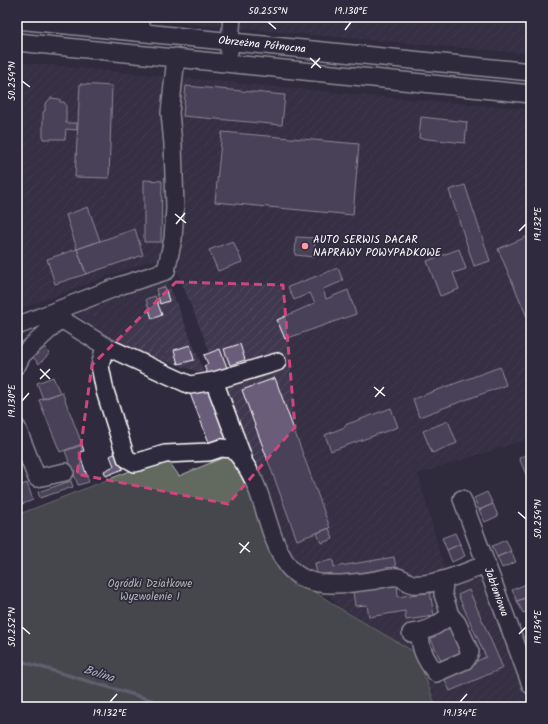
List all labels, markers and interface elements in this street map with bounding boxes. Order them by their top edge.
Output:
text: 50.255°N [248,3,288,19]
text: 19.130°E [334,3,369,19]
street label: Obrzeżna Północna [217,31,307,59]
text: 50.254°N [4,61,20,101]
text: 19.132°E [530,206,546,241]
place label: AUTO SERWIS DACAR NAPRAWY POWYPADKOWE [313,231,442,262]
marker: AUTO SERWIS DACAR NAPRAWY POWYPADKOWE [300,241,310,251]
text: 19.130°E [4,383,20,418]
text: 50.254°N [530,499,546,539]
street label: Jabłoniowa [479,565,513,619]
park label: Ogródki Działkowe Wyzwolenie I [108,575,192,606]
text: 50.252°N [4,607,20,647]
text: 19.134°E [530,609,546,644]
water label: Bolina [81,660,118,688]
text: 19.132°E [93,705,128,721]
text: 19.134°E [443,705,478,721]

